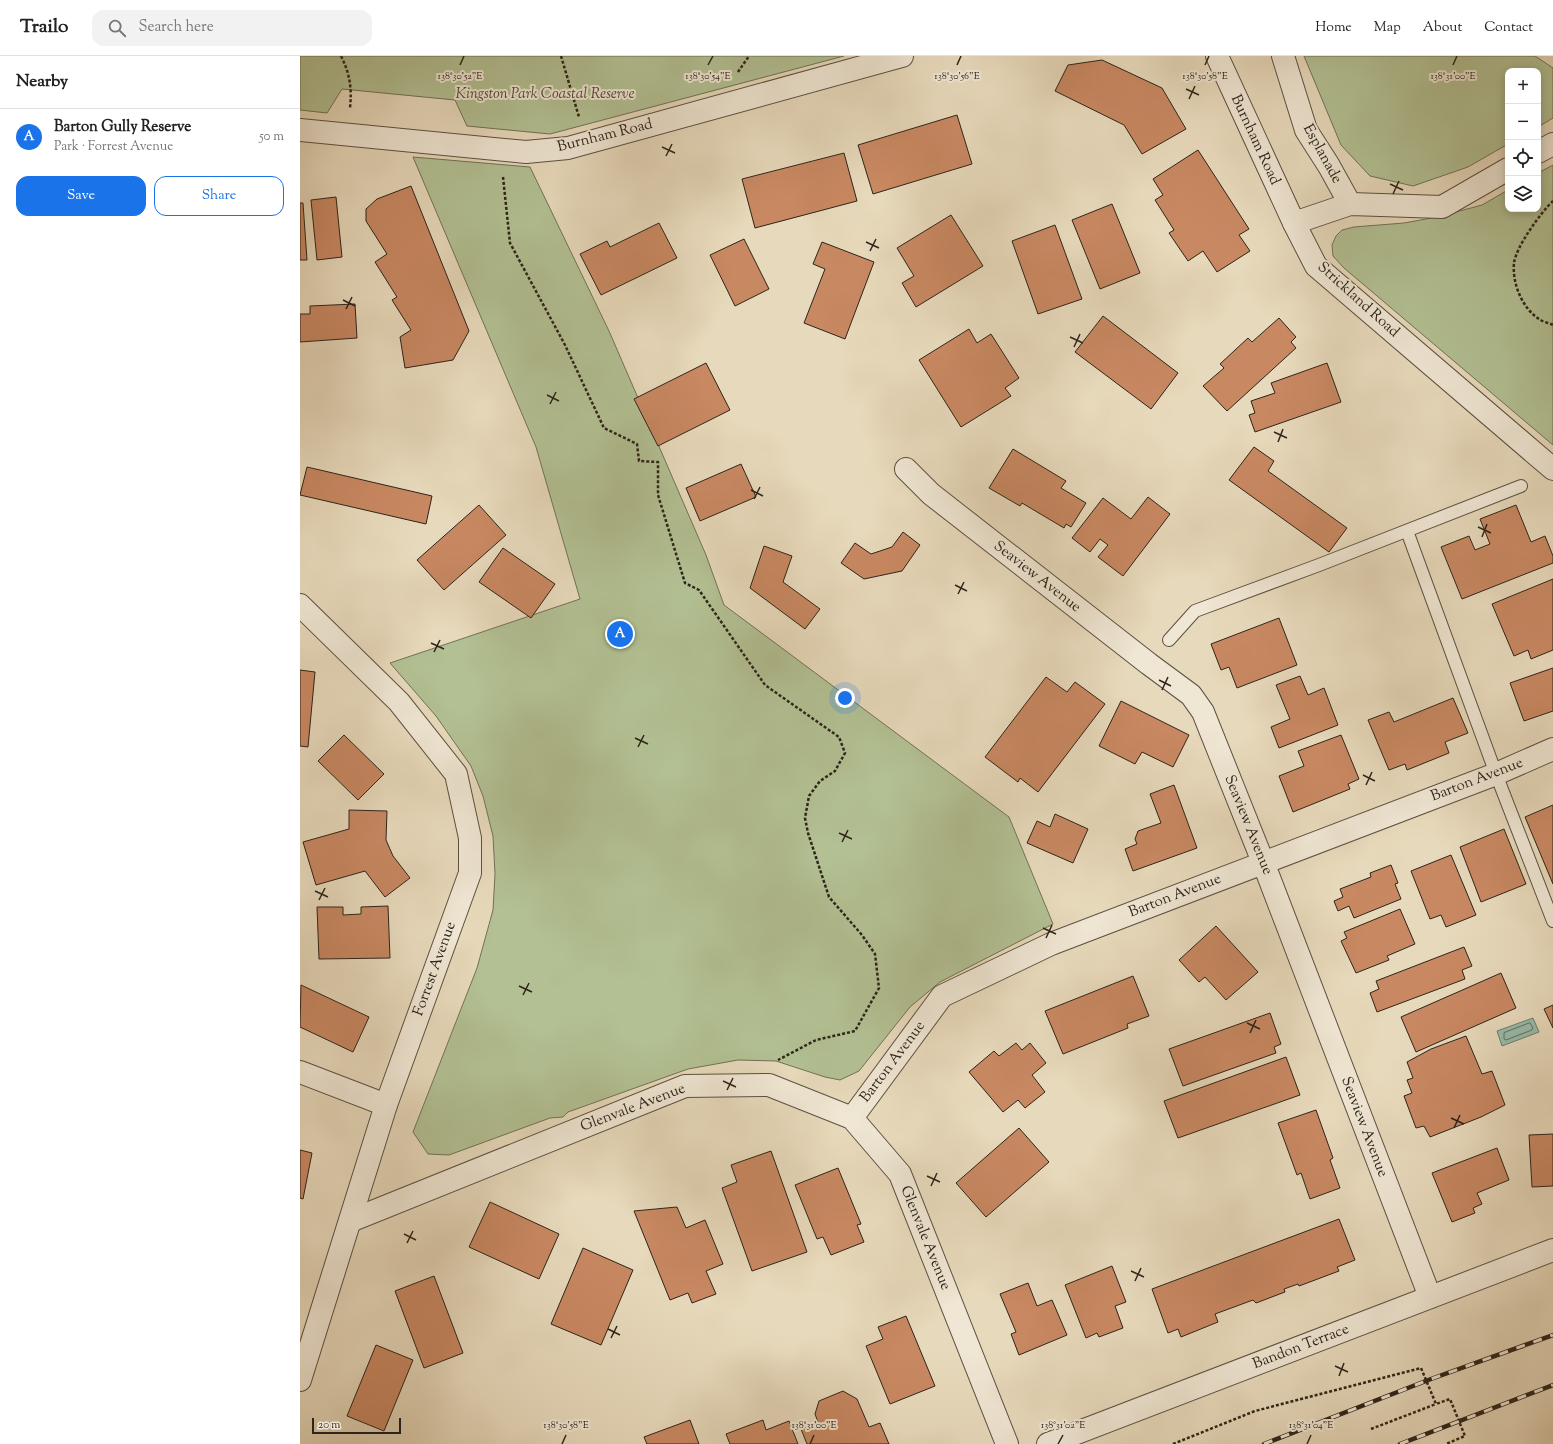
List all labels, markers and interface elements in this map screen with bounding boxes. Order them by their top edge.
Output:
search box [92,10,372,46]
text: Trailo [20,14,68,41]
icon: search [106,17,128,39]
text: Search here [138,17,214,38]
text: Home [1315,18,1352,38]
text: Map [1374,18,1401,38]
text: About [1423,18,1462,38]
text: Contact [1484,18,1533,38]
map controls [1505,68,1541,212]
button: + [1505,68,1541,104]
text: 138°30'52"E [438,69,482,84]
text: 138°30'54"E [685,69,731,84]
text: 138°30'56"E [934,69,980,84]
text: 138°30'58"E [1182,69,1228,84]
text: 138°31'00"E [1430,69,1476,84]
text: Nearby [16,70,68,94]
park label: Kingston Park Coastal Reserve [455,84,635,105]
street label: Burnham Road [1225,91,1285,189]
button: − [1505,104,1541,140]
street label: Burnham Road [555,114,655,158]
text: Barton Gully Reserve [54,117,191,138]
street label: Esplanade [1297,120,1347,188]
text: A [24,128,34,146]
text: 50 m [259,128,284,146]
text: Park · Forrest Avenue [54,138,173,156]
button: locate [1505,140,1541,176]
button: Save [16,176,146,216]
button: Share [154,176,284,216]
button: layers [1505,176,1541,212]
street label: Strickland Road [1312,257,1404,343]
street label: Seaview Avenue [989,536,1085,618]
pin: A [607,619,633,649]
your location [835,688,855,708]
street label: Barton Avenue [1428,753,1526,807]
street label: Seaview Avenue [1218,772,1278,878]
street label: Barton Avenue [1126,869,1224,923]
street label: Forrest Avenue [408,919,462,1019]
street label: Barton Avenue [855,1017,931,1107]
street label: Seaview Avenue [1335,1074,1393,1180]
street label: Glenvale Avenue [578,1078,688,1138]
street label: Glenvale Avenue [895,1183,955,1293]
street label: Bandon Terrace [1250,1319,1352,1375]
scale bar [312,1416,401,1435]
text: 20 m [318,1417,340,1433]
text: 138°30'58"E [543,1418,589,1433]
text: 138°31'00"E [791,1418,837,1433]
text: 138°31'02"E [1041,1418,1085,1433]
text: 138°31'04"E [1289,1418,1333,1433]

